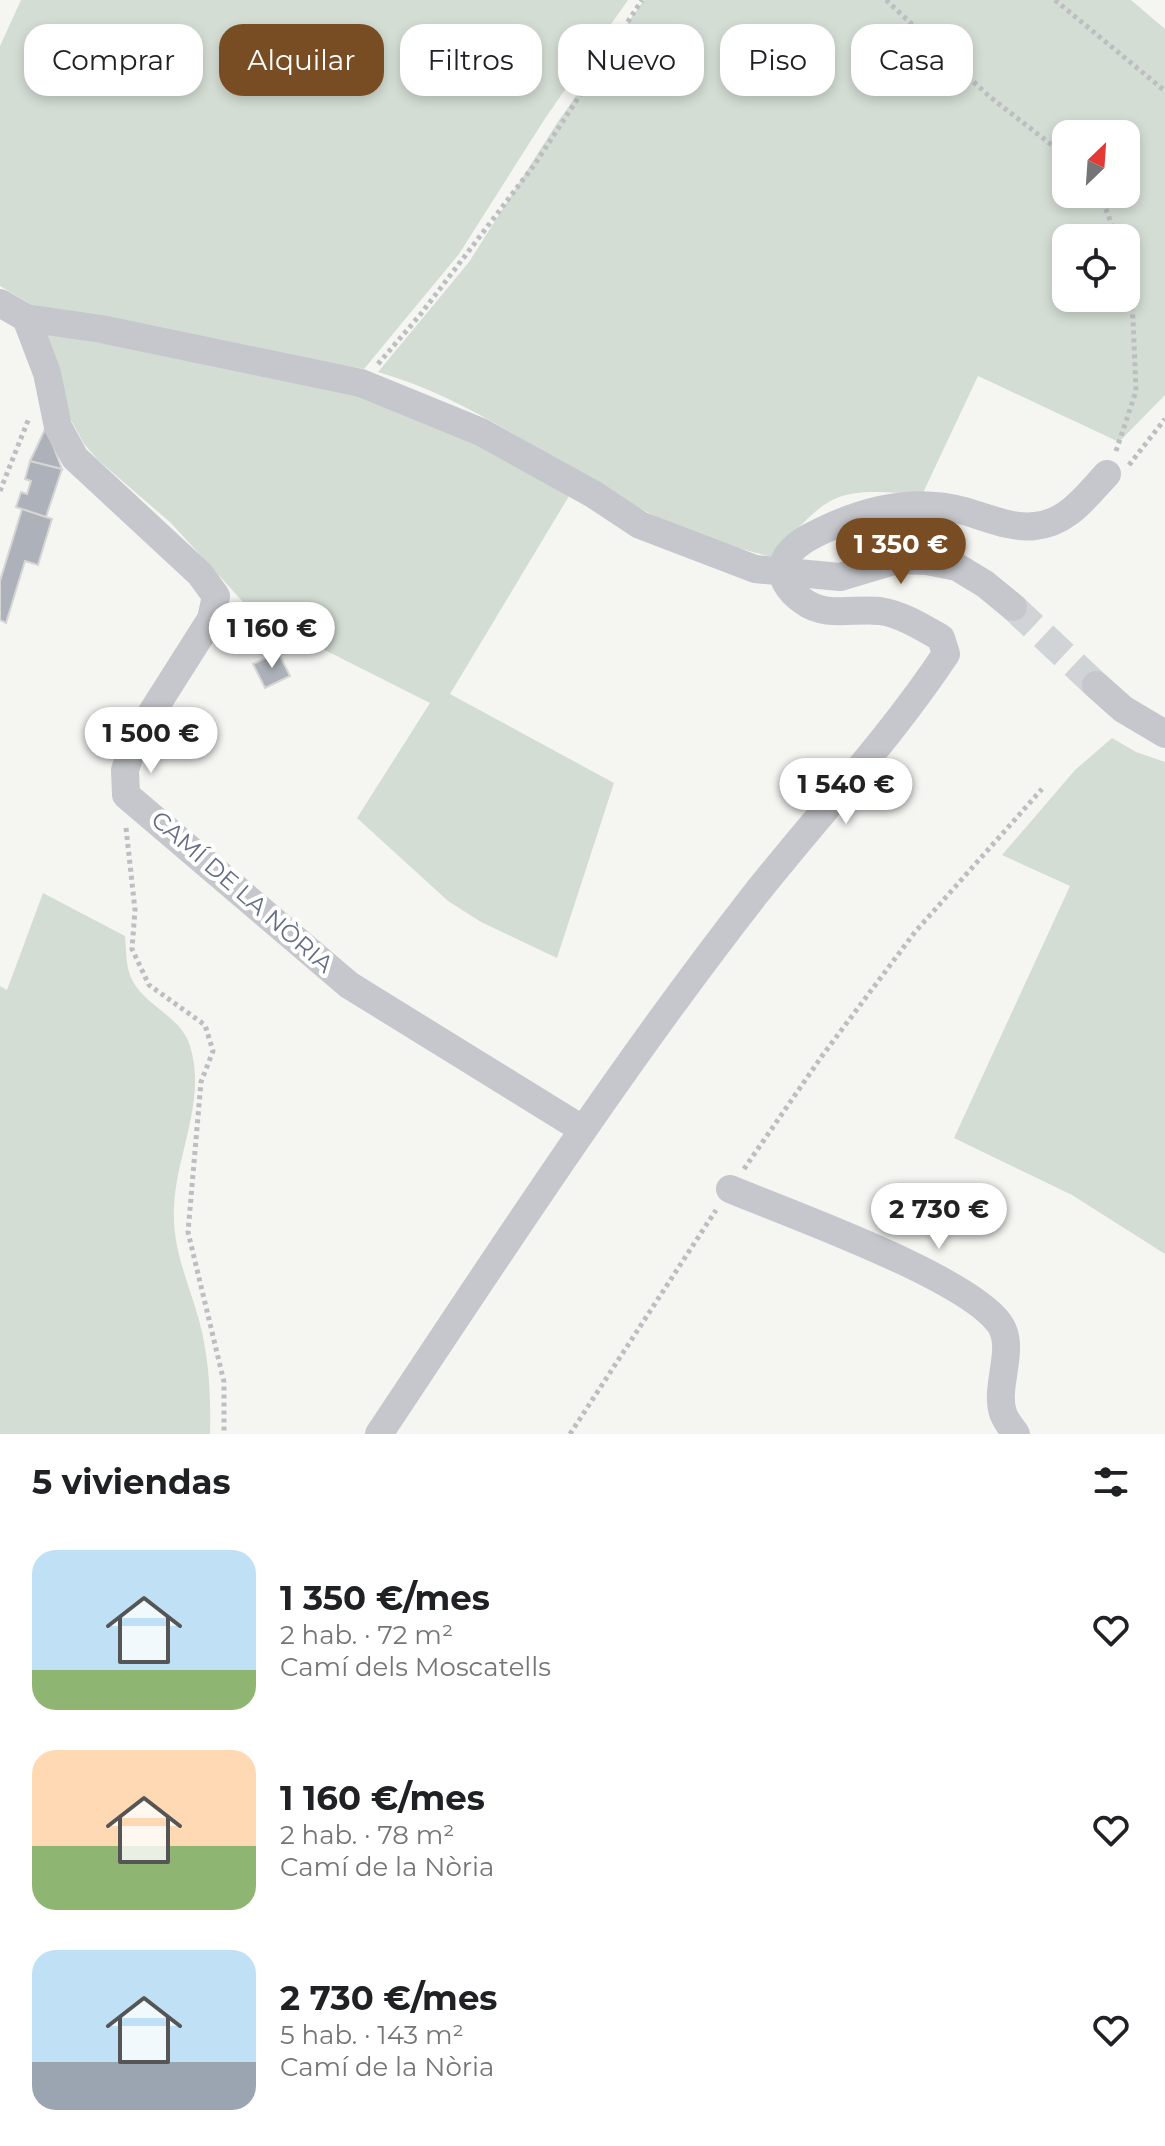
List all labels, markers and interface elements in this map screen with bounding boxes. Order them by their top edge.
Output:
chip: Comprar [24,24,203,96]
chip: Alquilar [219,24,384,96]
chip: Filtros [400,24,542,96]
chip: Nuevo [558,24,704,96]
chip: Piso [720,24,835,96]
chip: Casa [851,24,973,96]
north arrow [1052,120,1140,208]
map controls [1052,120,1140,312]
button: locate [1052,224,1140,312]
pin: 1 350 € [827,518,975,586]
text: 1 350 € [854,528,948,560]
pin: 1 160 € [198,602,346,670]
text: 1 160 € [227,612,317,644]
pin: 1 500 € [77,707,225,775]
text: 1 500 € [103,717,199,749]
pin: 1 540 € [772,758,920,826]
text: 1 540 € [797,768,895,800]
street label: CAMÍ DE LA NÒRIA [145,805,340,979]
pin: 2 730 € [865,1183,1013,1251]
text: 2 730 € [889,1193,989,1225]
icon: filters [1089,1460,1133,1504]
text: 5 viviendas [32,1461,231,1503]
text: 1 350 €/mes [280,1577,490,1619]
icon: home [96,1582,192,1678]
icon: heart [1089,1608,1133,1652]
text: 2 hab. · 72 m² [280,1619,453,1651]
text: Camí dels Moscatells [280,1651,551,1683]
text: 1 160 €/mes [280,1777,485,1819]
icon: home [96,1782,192,1878]
icon: heart [1089,1808,1133,1852]
text: 2 hab. · 78 m² [280,1819,454,1851]
text: Camí de la Nòria [280,1851,494,1883]
text: 2 730 €/mes [280,1977,497,2019]
icon: home [96,1982,192,2078]
icon: heart [1089,2008,1133,2052]
text: 5 hab. · 143 m² [280,2019,464,2051]
text: Camí de la Nòria [280,2051,494,2083]

